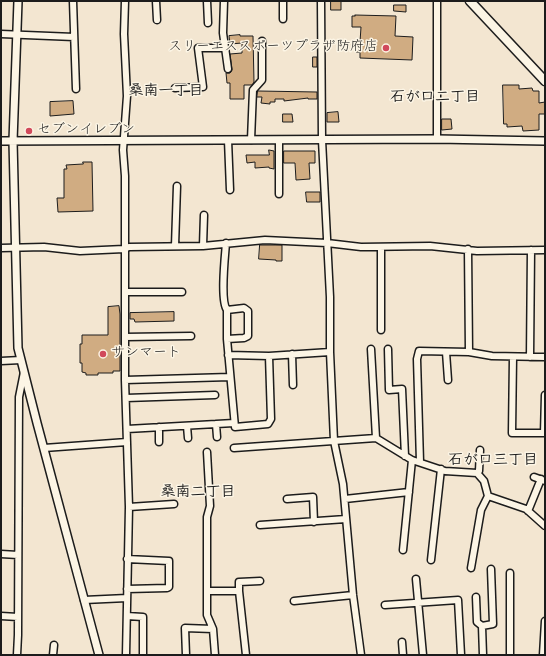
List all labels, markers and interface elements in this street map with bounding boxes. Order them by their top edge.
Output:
place label: スリーエススポーツプラザ防府店 [168,40,378,56]
marker: スリーエススポーツプラザ防府店 [381,43,391,53]
district label: 桑南一丁目 [129,84,203,102]
district label: 石が口二丁目 [390,90,480,108]
place label: セブンイレブン [37,123,135,139]
marker: セブンイレブン [24,126,34,136]
place label: サンマート [111,346,181,362]
marker: サンマート [98,349,108,359]
district label: 石が口三丁目 [448,453,538,471]
district label: 桑南二丁目 [161,485,235,503]

